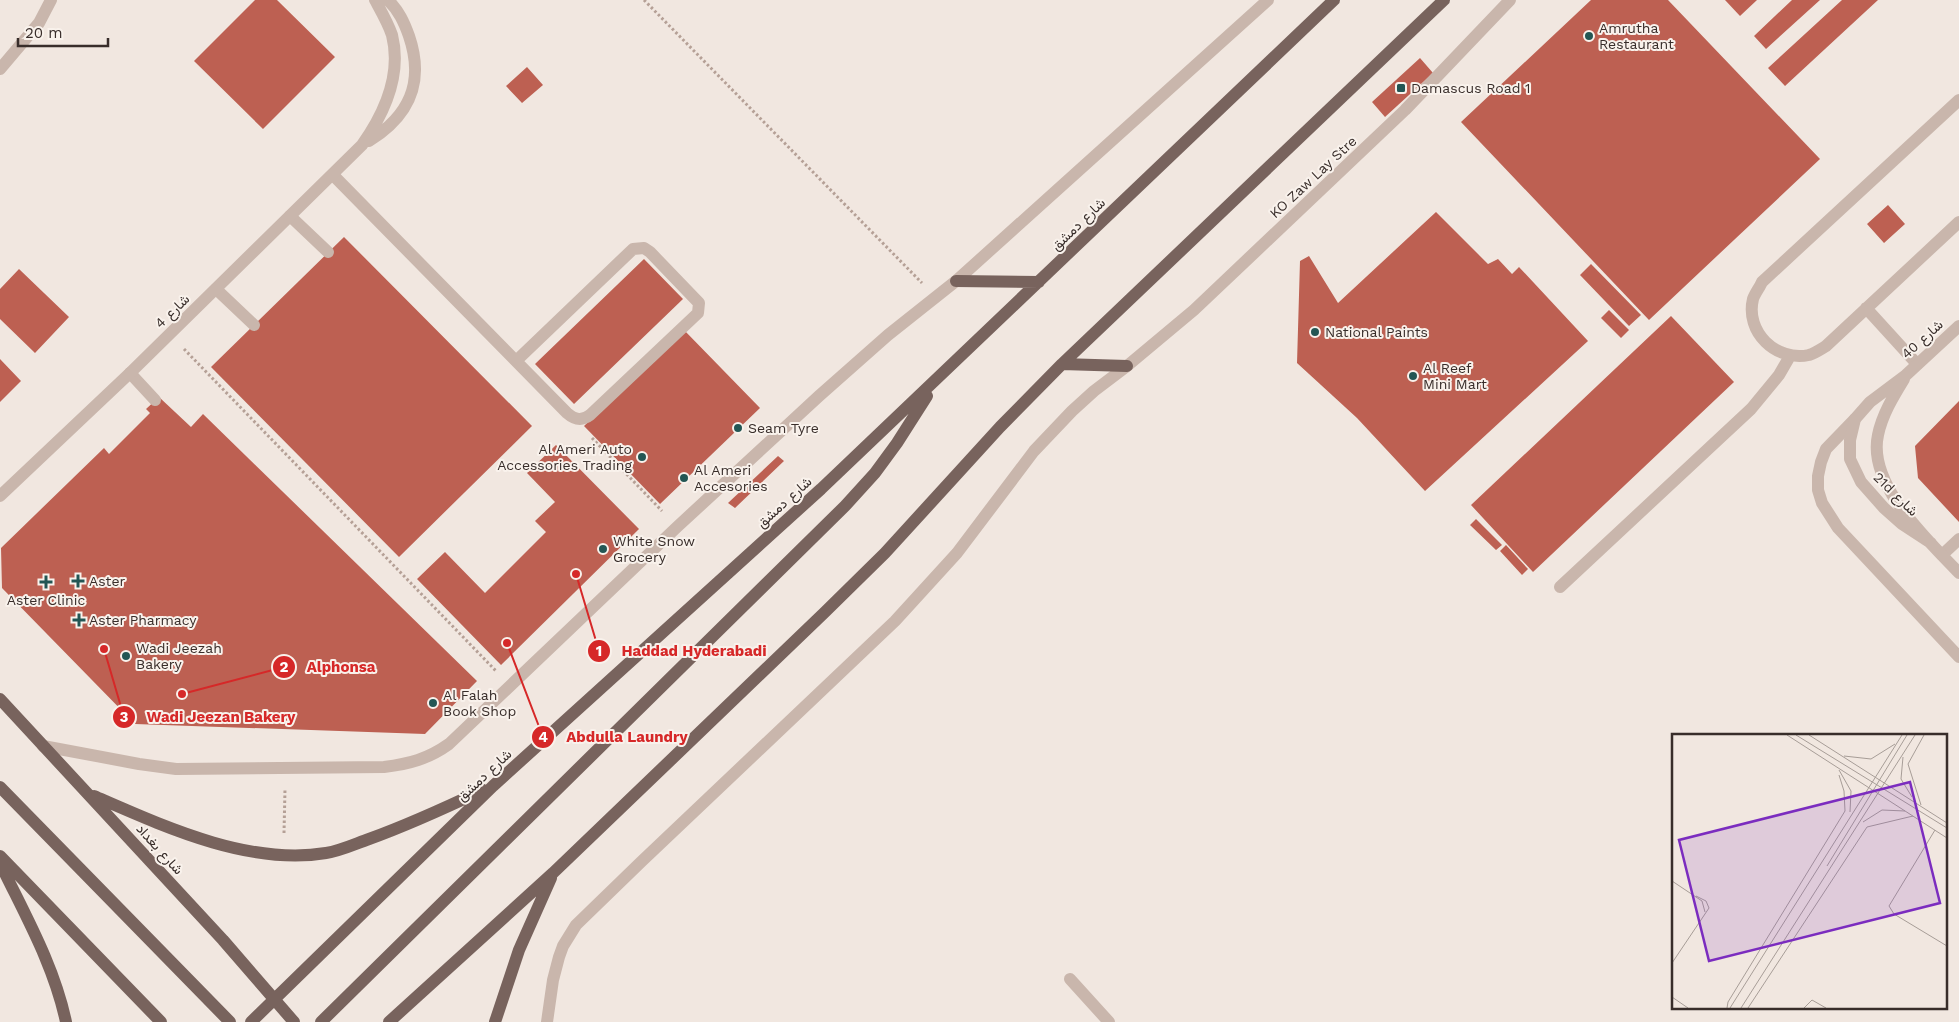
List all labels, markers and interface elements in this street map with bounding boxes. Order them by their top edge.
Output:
scale bar [18,15,108,47]
place label: Amrutha Restaurant [1599,20,1674,52]
text: 20 m [25,24,63,42]
marker: Amrutha Restaurant [1583,30,1595,42]
place label: Damascus Road 1 [1411,80,1530,96]
marker: Damascus Road 1 [1395,82,1407,94]
street label: KO Zaw Lay Stre [1266,133,1360,221]
street label: شارع دمشق [1048,194,1110,256]
street label: شارع 4 [152,291,195,333]
street label: شارع 40 [1898,316,1948,364]
place label: National Paints [1325,324,1428,340]
marker: National Paints [1309,326,1321,338]
place label: Al Reef Mini Mart [1423,360,1487,392]
marker: Al Reef Mini Mart [1407,370,1419,382]
place label: Seam Tyre [748,420,819,436]
marker: Seam Tyre [732,422,744,434]
place label: Al Ameri Auto Accessories Trading [497,441,633,473]
marker: Al Ameri Auto Accessories Trading [636,451,648,463]
place label: Al Ameri Accesories [694,462,768,494]
street label: 21d شارع [1868,469,1921,521]
marker: Al Ameri Accesories [678,472,690,484]
street label: شارع دمشق [753,473,817,533]
place label: White Snow Grocery [613,533,695,565]
marker: White Snow Grocery [597,543,609,555]
place label: Aster [89,573,125,589]
marker: Aster [71,574,85,588]
marker: Aster Clinic [39,575,53,589]
place label: Aster Clinic [7,592,85,608]
place label: Aster Pharmacy [89,612,197,628]
marker: Aster Pharmacy [73,614,85,626]
callout: Haddad Hyderabadi [586,636,776,666]
place label: Wadi Jeezah Bakery [136,640,222,672]
text: 1 [596,642,602,660]
text: Haddad Hyderabadi [621,642,767,660]
marker: Wadi Jeezah Bakery [120,650,132,662]
callout: Alphonsa [272,652,386,682]
text: 2 [280,658,289,676]
text: Alphonsa [307,658,376,676]
place label: Al Falah Book Shop [443,687,516,719]
marker: Al Falah Book Shop [427,697,439,709]
callout: Wadi Jeezan Bakery [111,702,305,732]
text: 3 [120,708,129,726]
text: Wadi Jeezan Bakery [147,708,296,726]
callout: Abdulla Laundry [531,722,698,752]
text: 4 [538,728,548,746]
text: Abdulla Laundry [566,728,688,746]
inset map [1672,734,1946,1010]
street label: شارع دمشق [453,746,517,806]
street label: شارع بغداد [131,820,187,880]

